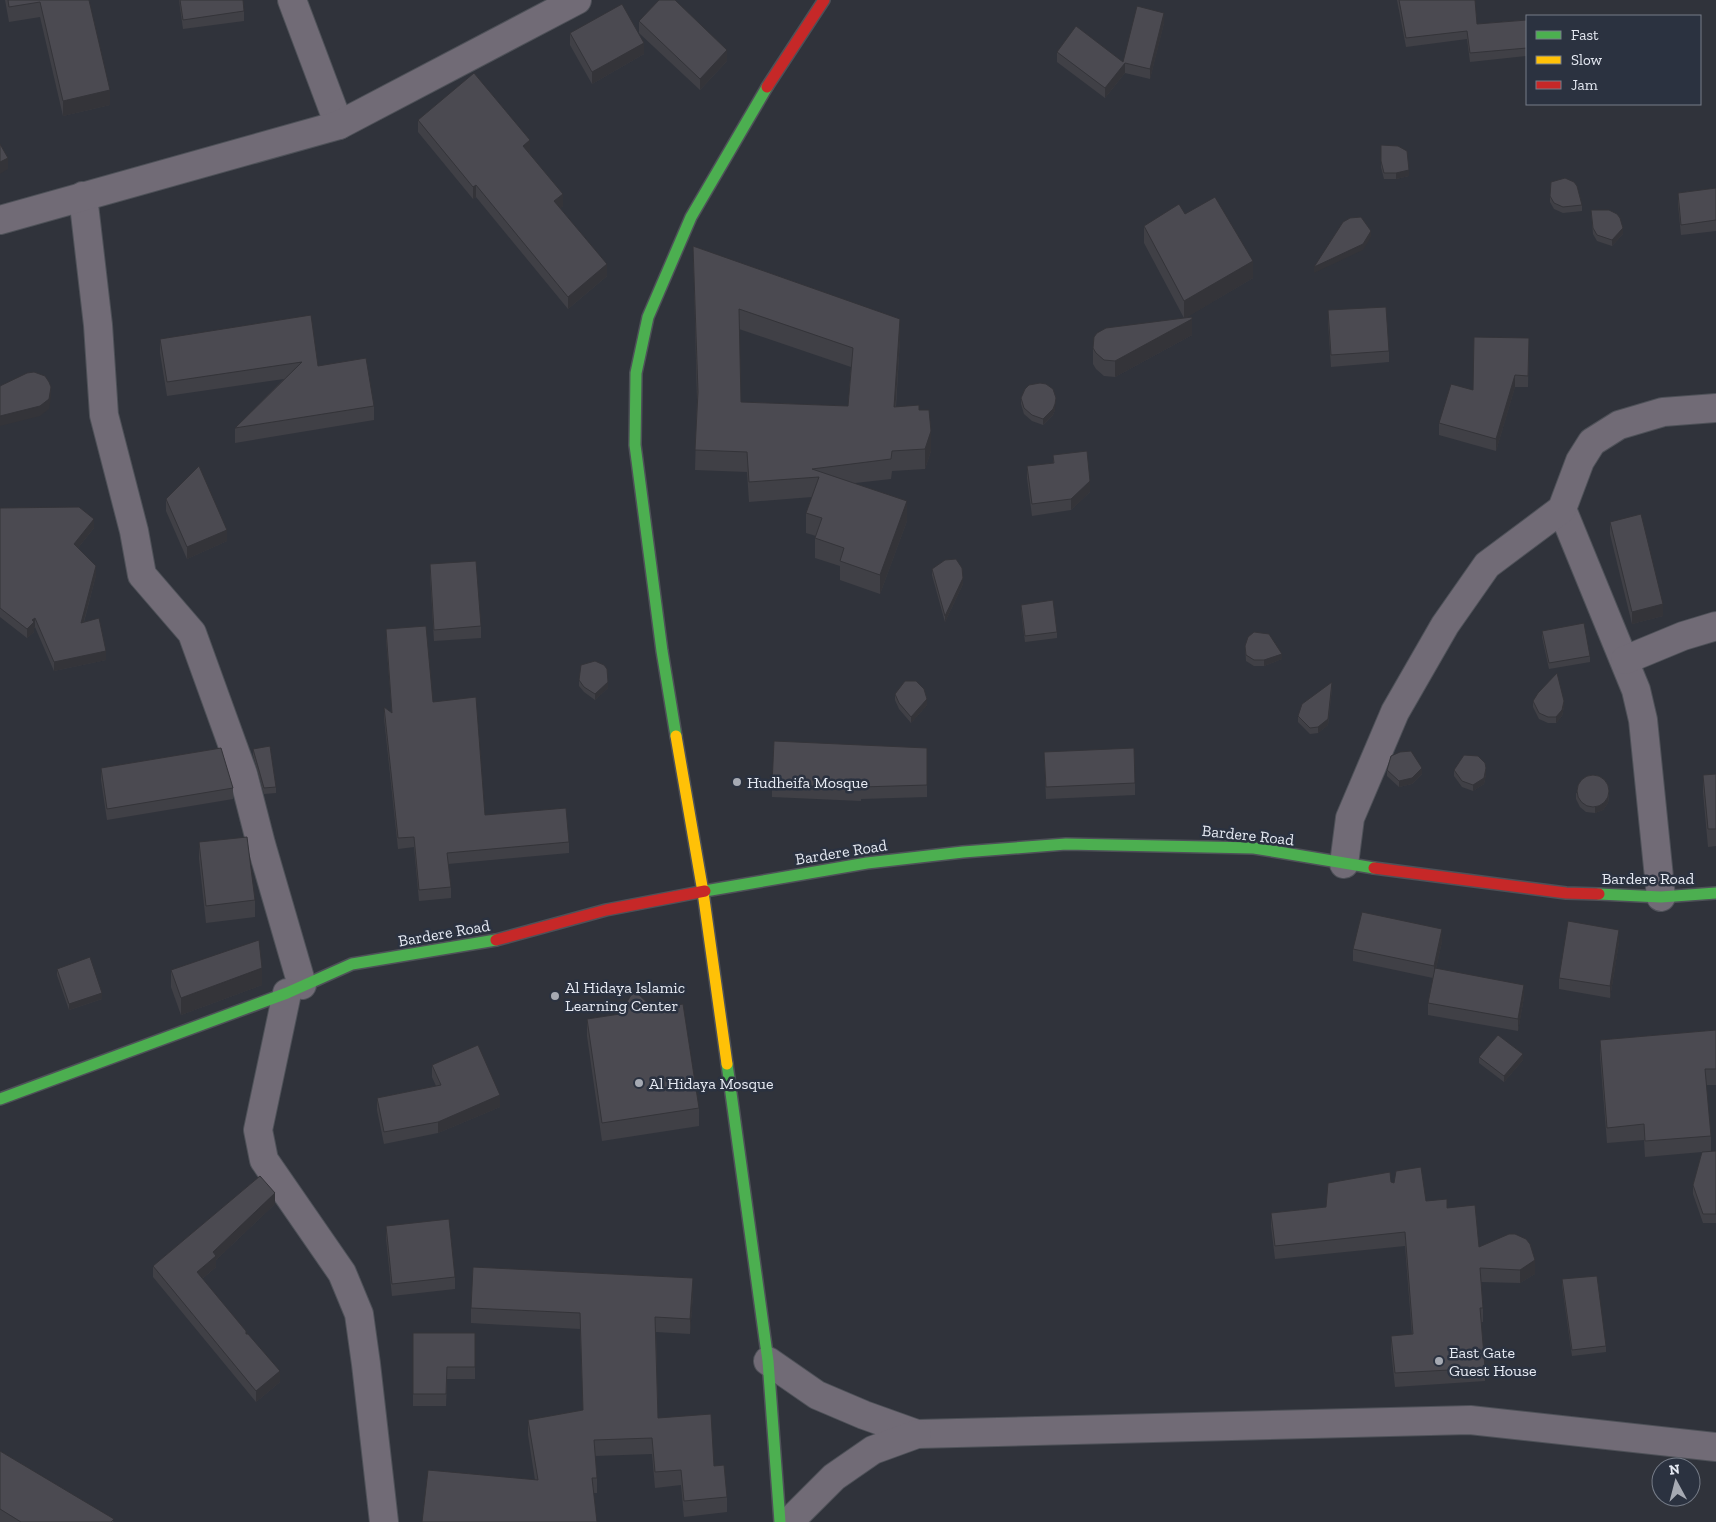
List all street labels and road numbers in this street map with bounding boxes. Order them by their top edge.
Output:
street label: Bardere Road [1201,821,1295,849]
street label: Bardere Road [794,835,888,869]
street label: Bardere Road [1602,869,1695,888]
street label: Bardere Road [397,916,491,950]

